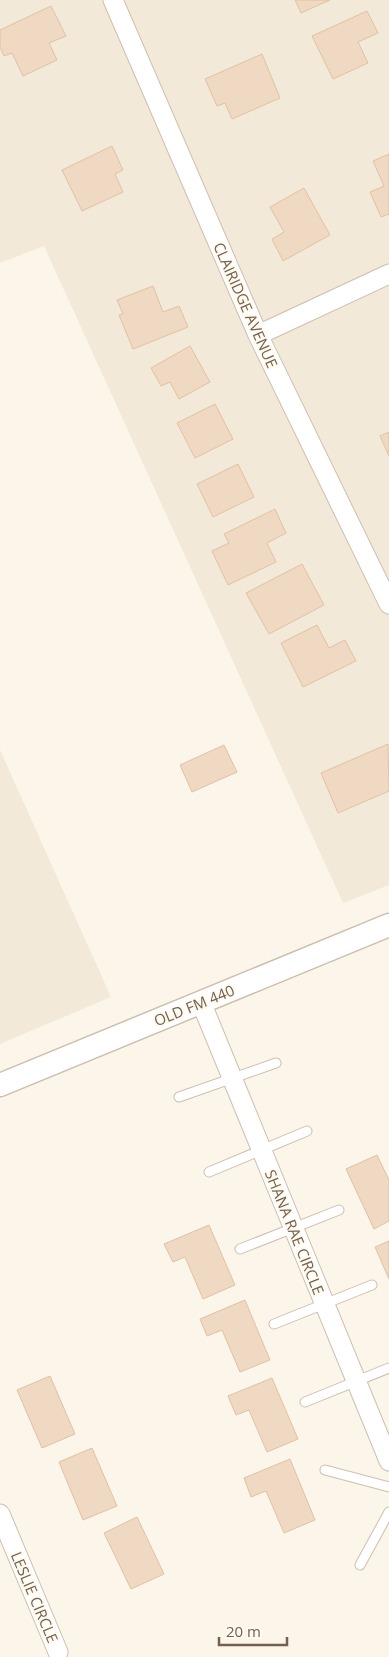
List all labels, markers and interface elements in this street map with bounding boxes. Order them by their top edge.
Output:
street label: CLAIRIDGE AVENUE [209,239,283,371]
street label: OLD FM 440 [151,980,237,1030]
street label: SHANA RAE CIRCLE [261,1167,329,1297]
street label: LESLIE CIRCLE [7,1548,63,1646]
scale bar [219,1614,286,1646]
text: 20 m [226,1621,261,1641]

